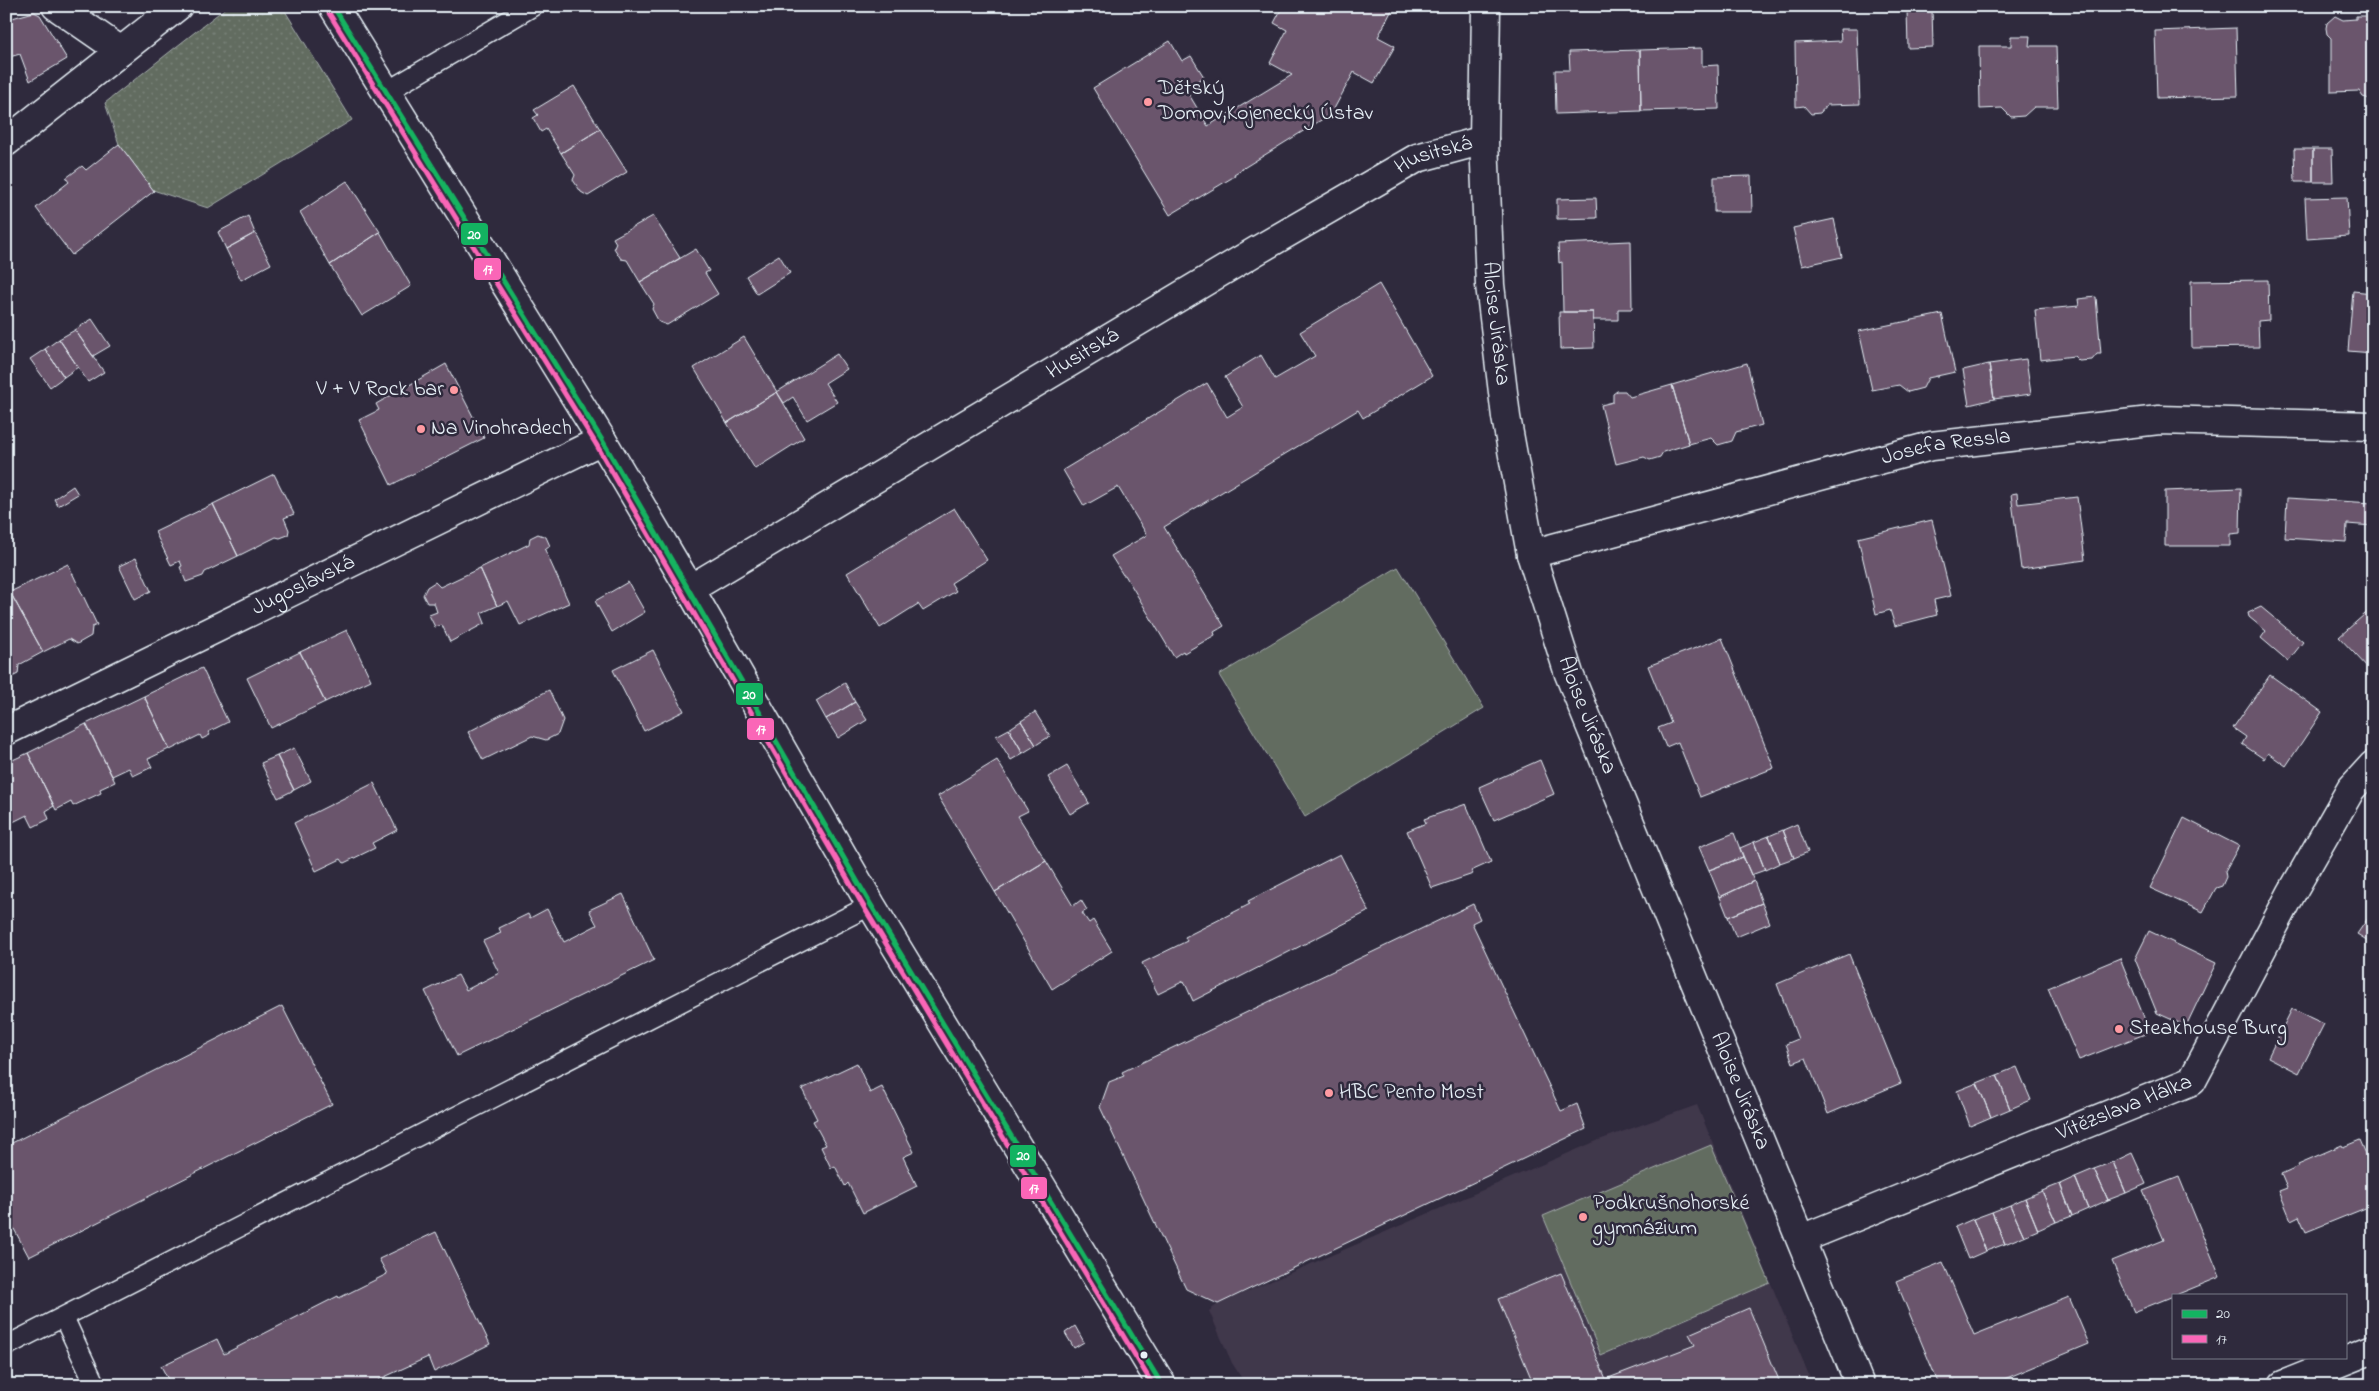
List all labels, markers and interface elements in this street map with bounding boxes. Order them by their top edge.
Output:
place label: Dětský Domov,Kojenecký Ústav [1157,73,1374,131]
marker: Dětský Domov,Kojenecký Ústav [1142,96,1154,108]
street label: Husitská [1389,128,1476,183]
line badge: 20 [460,222,489,246]
text: 20 [466,225,481,246]
line badge: 17 [473,257,502,281]
text: 17 [483,260,493,281]
street label: Aloise Jiráska [1473,261,1518,387]
street label: Husitská [1041,320,1126,388]
place label: V + V Rock bar [315,374,444,406]
marker: V + V Rock bar [448,384,460,396]
place label: Na Vinohradech [431,413,572,445]
street label: Josefa Ressla [1878,421,2012,475]
marker: Na Vinohradech [415,423,427,435]
street label: Jugoslávská [246,547,360,625]
street label: Aloise Jiráska [1548,652,1624,779]
line badge: 20 [735,682,764,706]
text: 20 [741,685,756,706]
line badge: 17 [746,717,775,741]
text: 17 [756,720,766,741]
place label: Steakhouse Burg [2129,1013,2287,1046]
marker: Steakhouse Burg [2113,1023,2125,1035]
street label: Aloise Jiráska [1701,1027,1778,1155]
street label: Vítězslava Hálka [2051,1066,2197,1150]
place label: HBC Pento Most [1339,1077,1485,1109]
marker: HBC Pento Most [1323,1087,1335,1099]
line badge: 20 [1009,1144,1037,1168]
text: 20 [1015,1146,1030,1167]
line badge: 17 [1020,1176,1048,1200]
text: 17 [1029,1179,1039,1200]
place label: Podkrušnohorské gymnázium [1592,1188,1750,1246]
marker: Podkrušnohorské gymnázium [1577,1211,1589,1223]
legend [2172,1294,2346,1358]
text: 20 [2216,1303,2230,1325]
text: 17 [2216,1329,2227,1351]
unlabelled marker [1139,1350,1149,1360]

